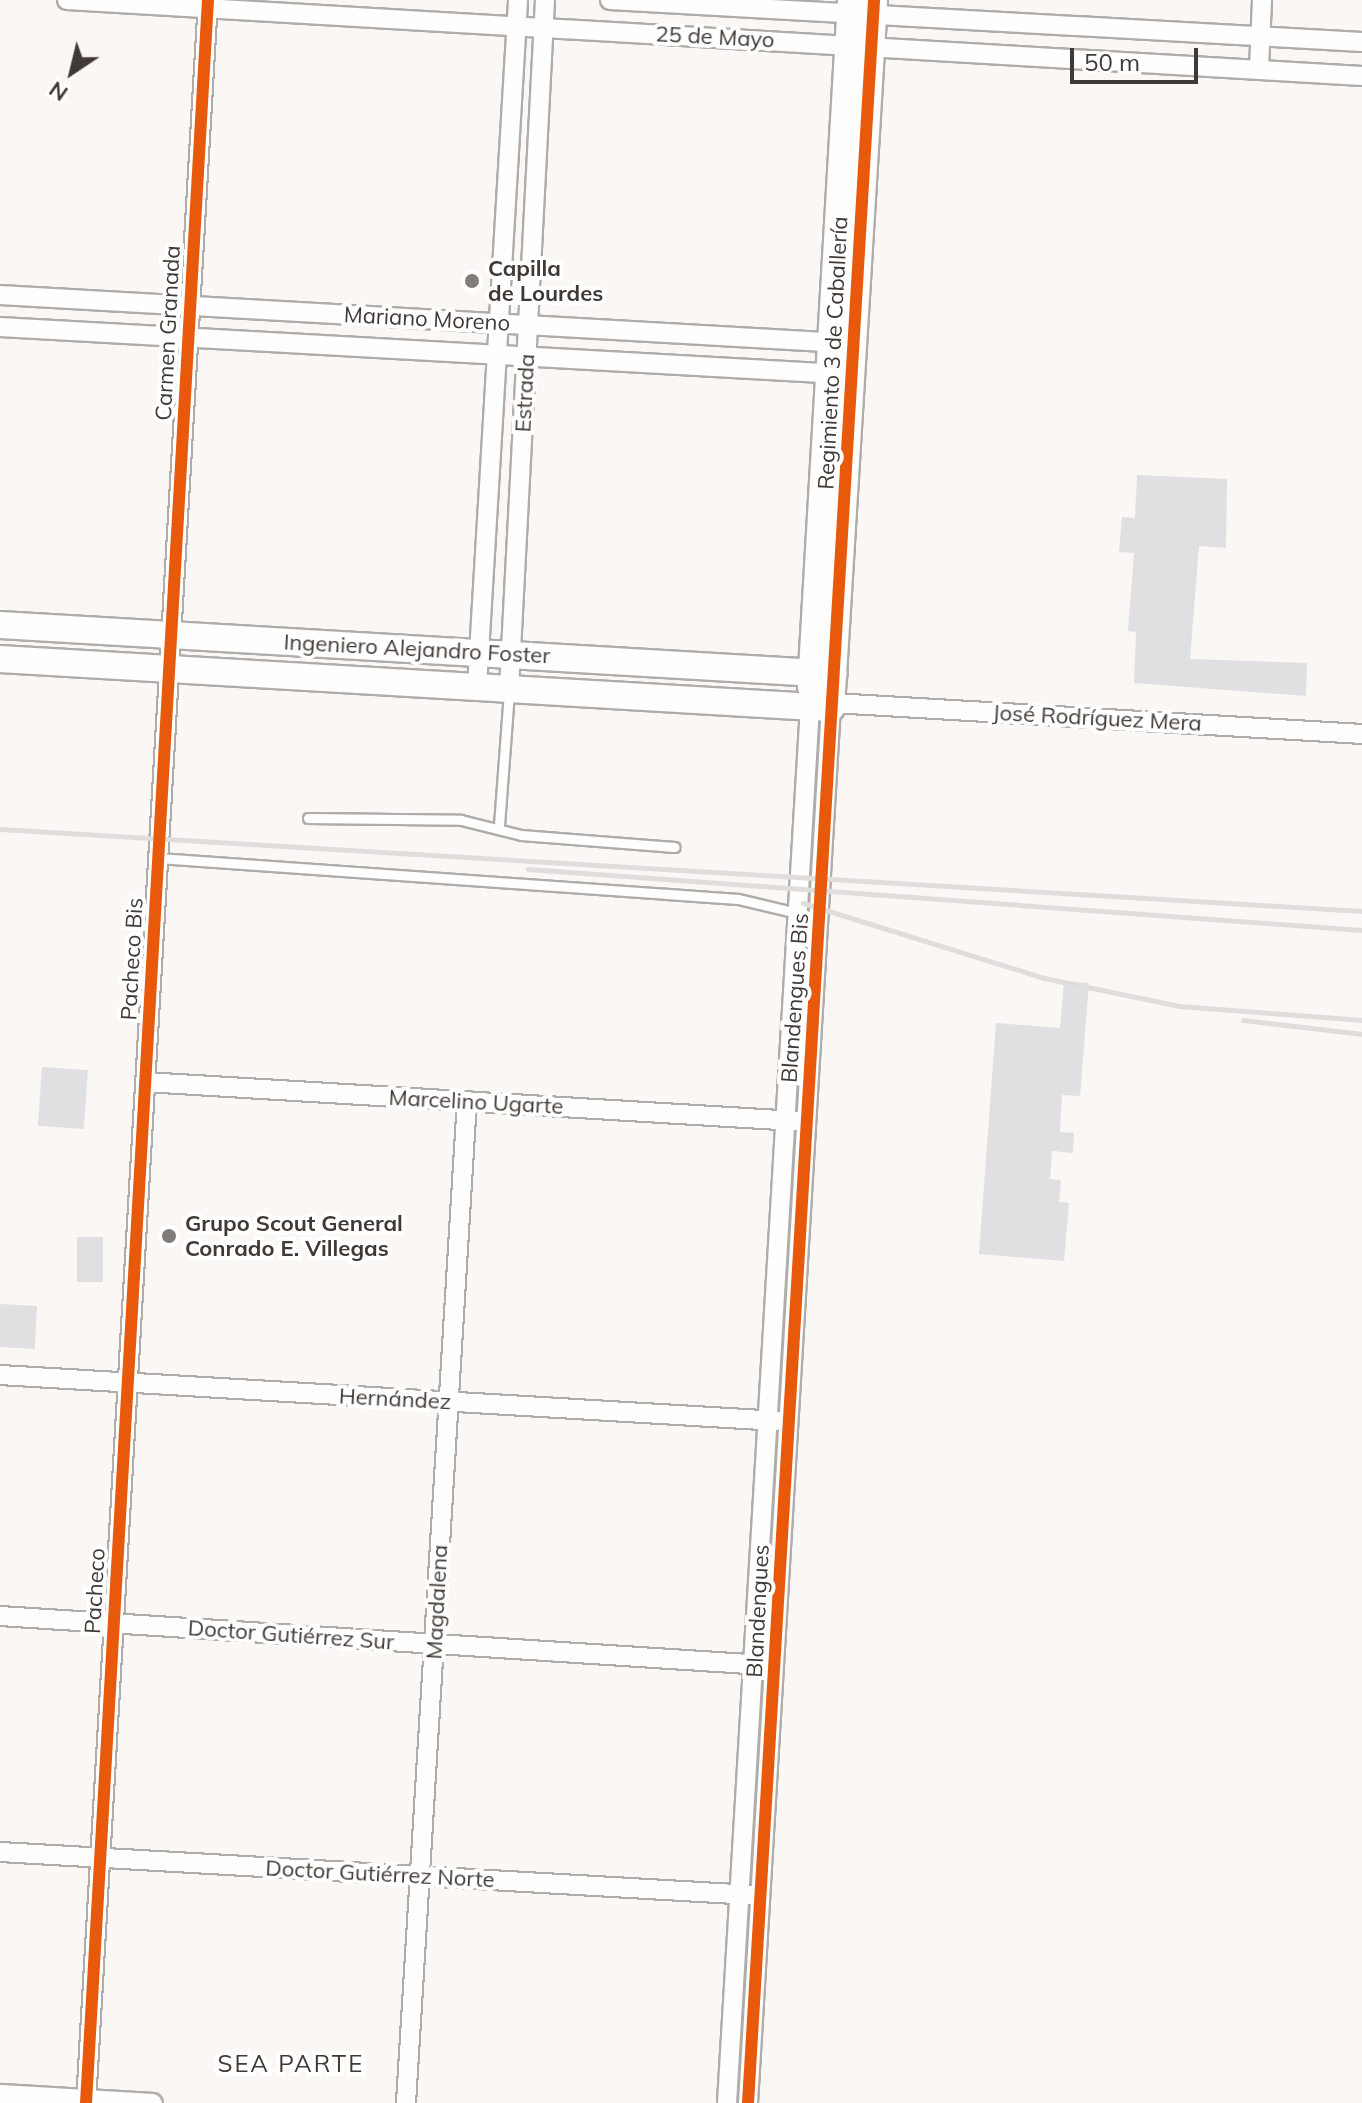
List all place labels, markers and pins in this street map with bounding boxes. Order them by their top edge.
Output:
place label: Capilla de Lourdes [488,255,603,306]
marker: Capilla de Lourdes [463,272,481,290]
place label: Grupo Scout General Conrado E. Villegas [185,1210,403,1262]
marker: Grupo Scout General Conrado E. Villegas [160,1227,178,1245]

